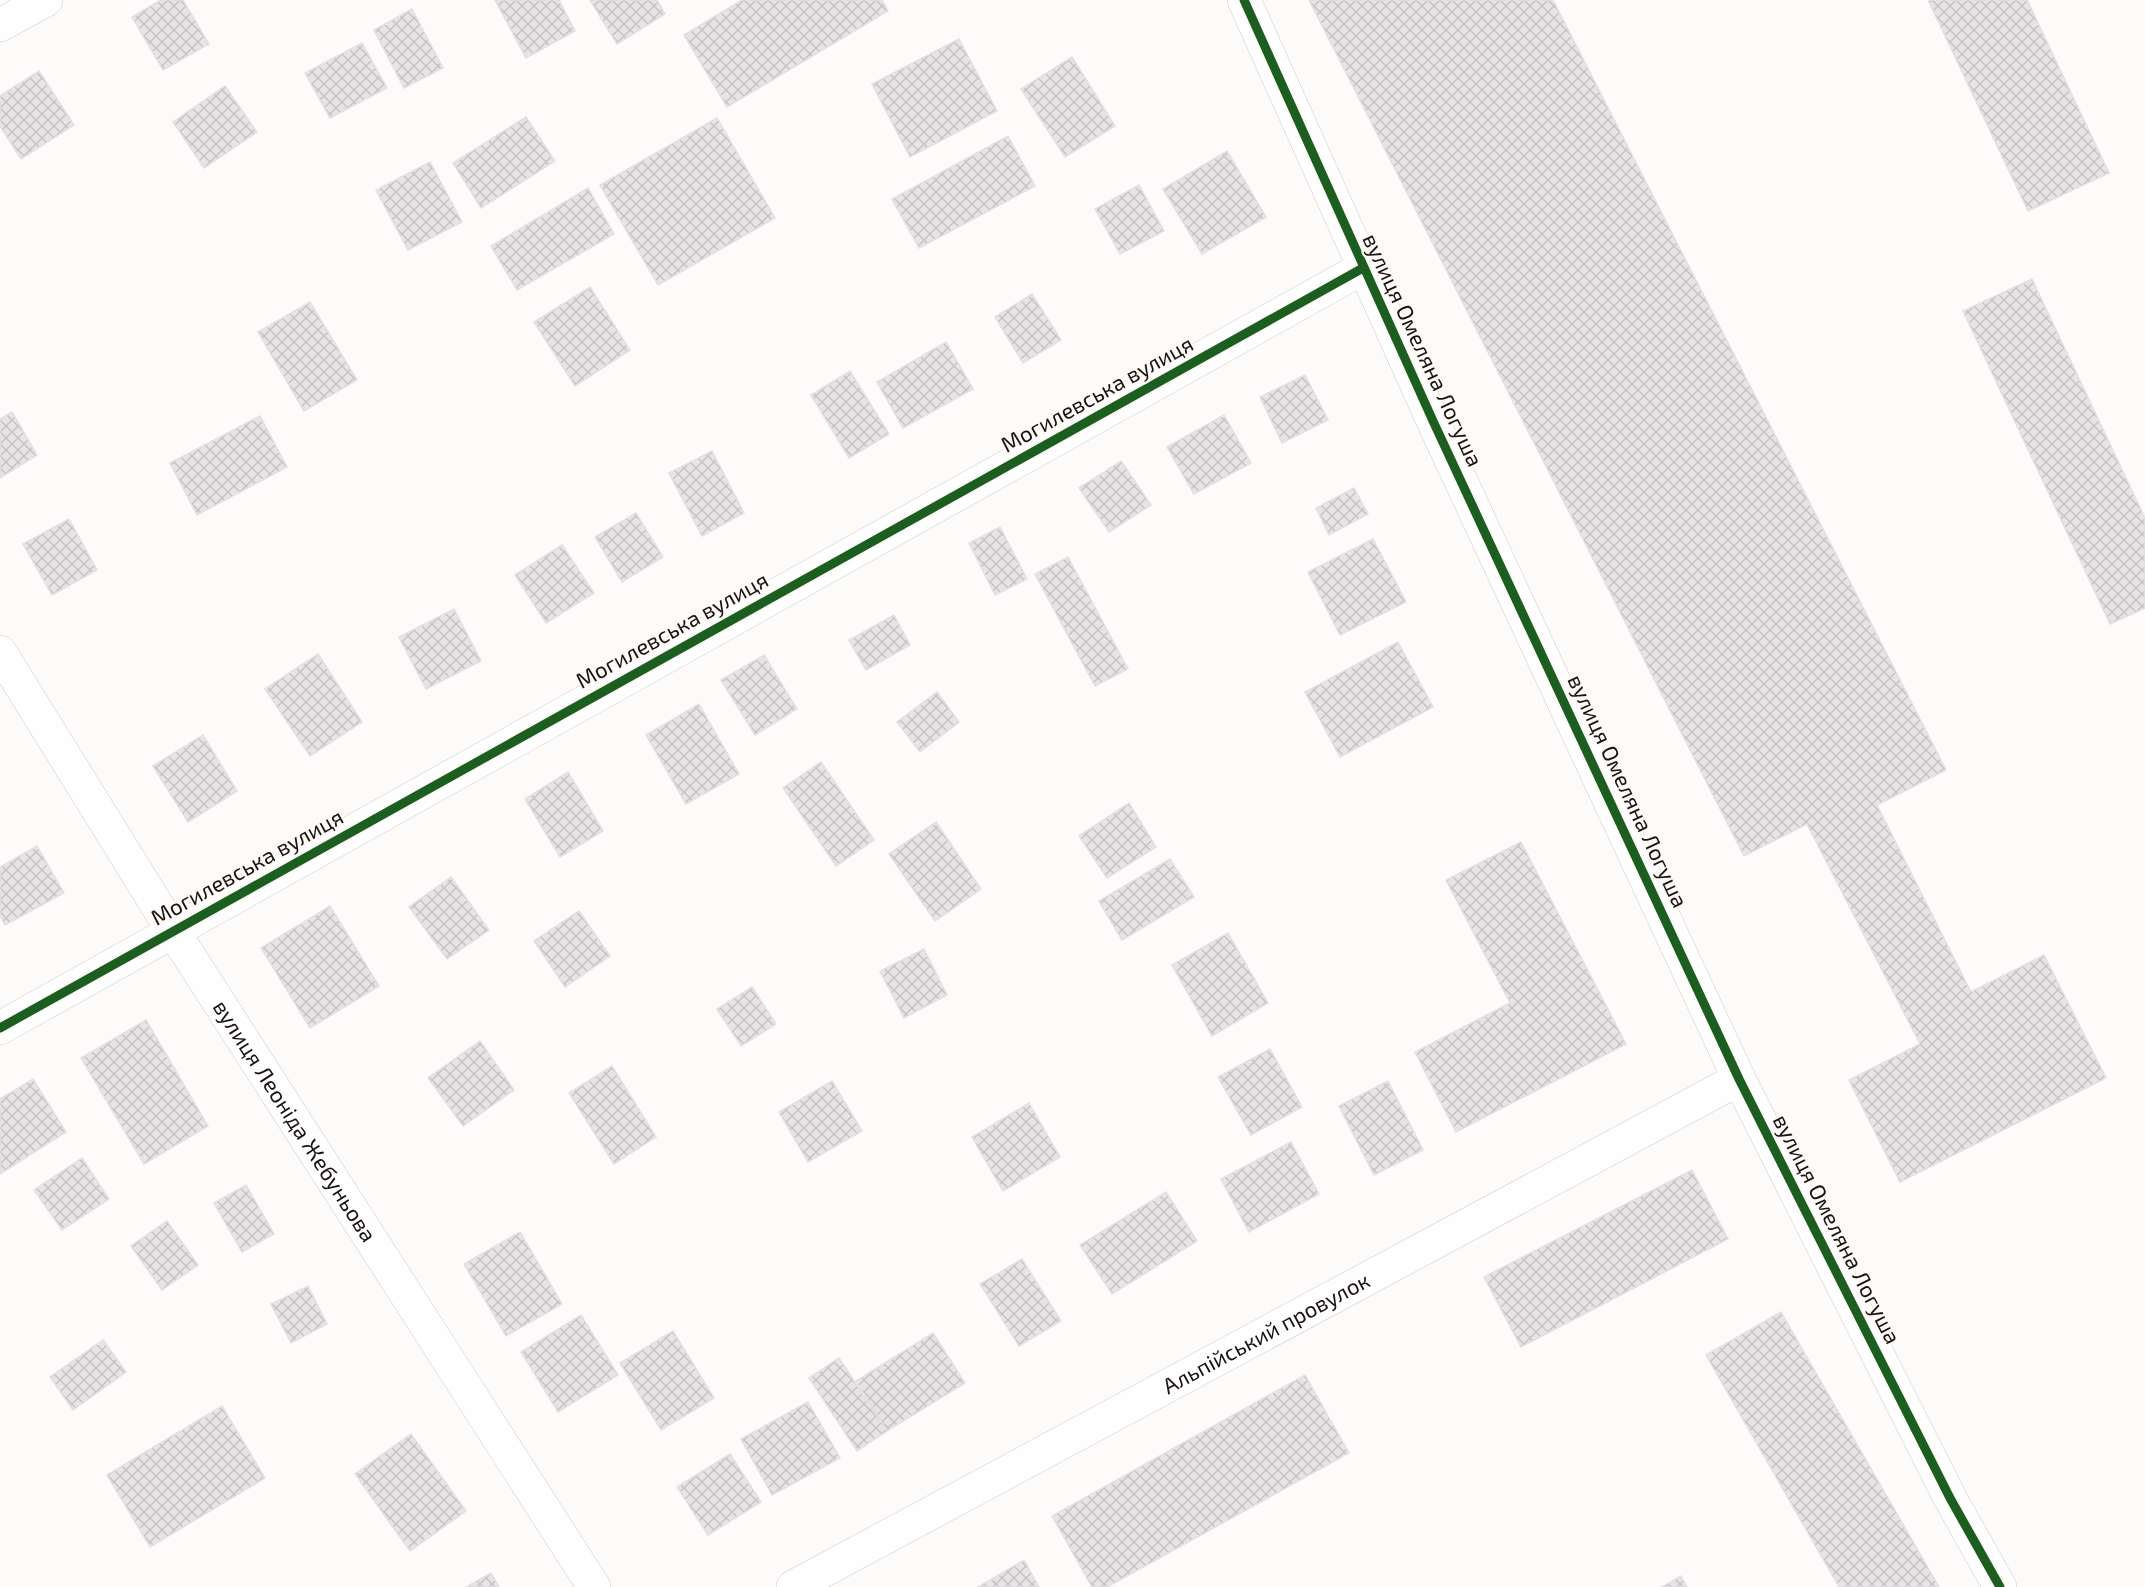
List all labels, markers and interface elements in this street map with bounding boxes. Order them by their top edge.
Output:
street label: вулиця Омеляна Логуша [1358,229,1489,471]
street label: Могилевська вулиця [996,329,1198,458]
street label: Могилевська вулиця [571,565,773,694]
street label: вулиця Омеляна Логуша [1563,670,1694,912]
street label: Могилевська вулиця [146,802,348,931]
street label: вулиця Леоніда Жебуньова [209,995,383,1246]
street label: вулиця Омеляна Логуша [1768,1109,1907,1348]
street label: Альпійський провулок [1158,1266,1374,1398]

